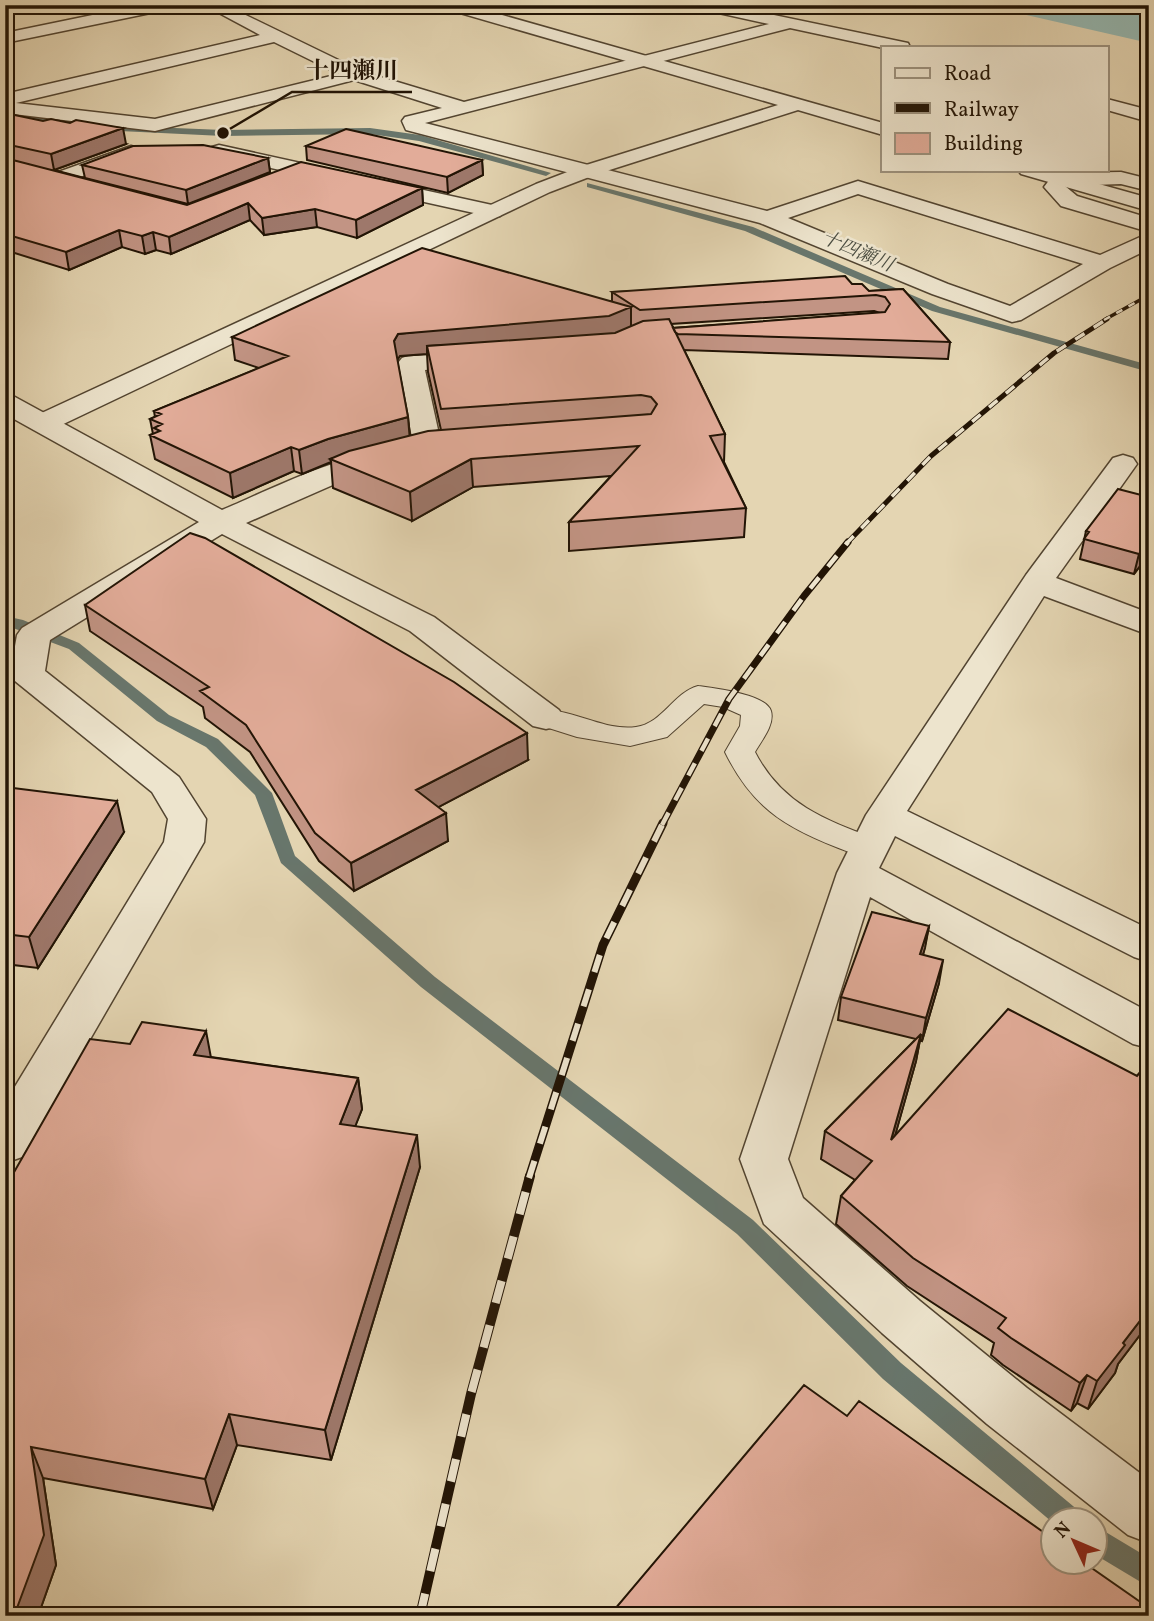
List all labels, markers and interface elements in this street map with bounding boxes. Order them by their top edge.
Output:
legend [881,46,1108,172]
callout: 十四瀬川 [292,48,412,92]
text: 十四瀬川 [306,56,398,88]
text: Road [944,60,991,89]
text: Railway [944,96,1020,125]
text: Building [944,130,1023,159]
water label: 十四瀬川 [817,225,899,280]
north arrow [1038,1506,1108,1576]
text: N [1049,1516,1077,1545]

